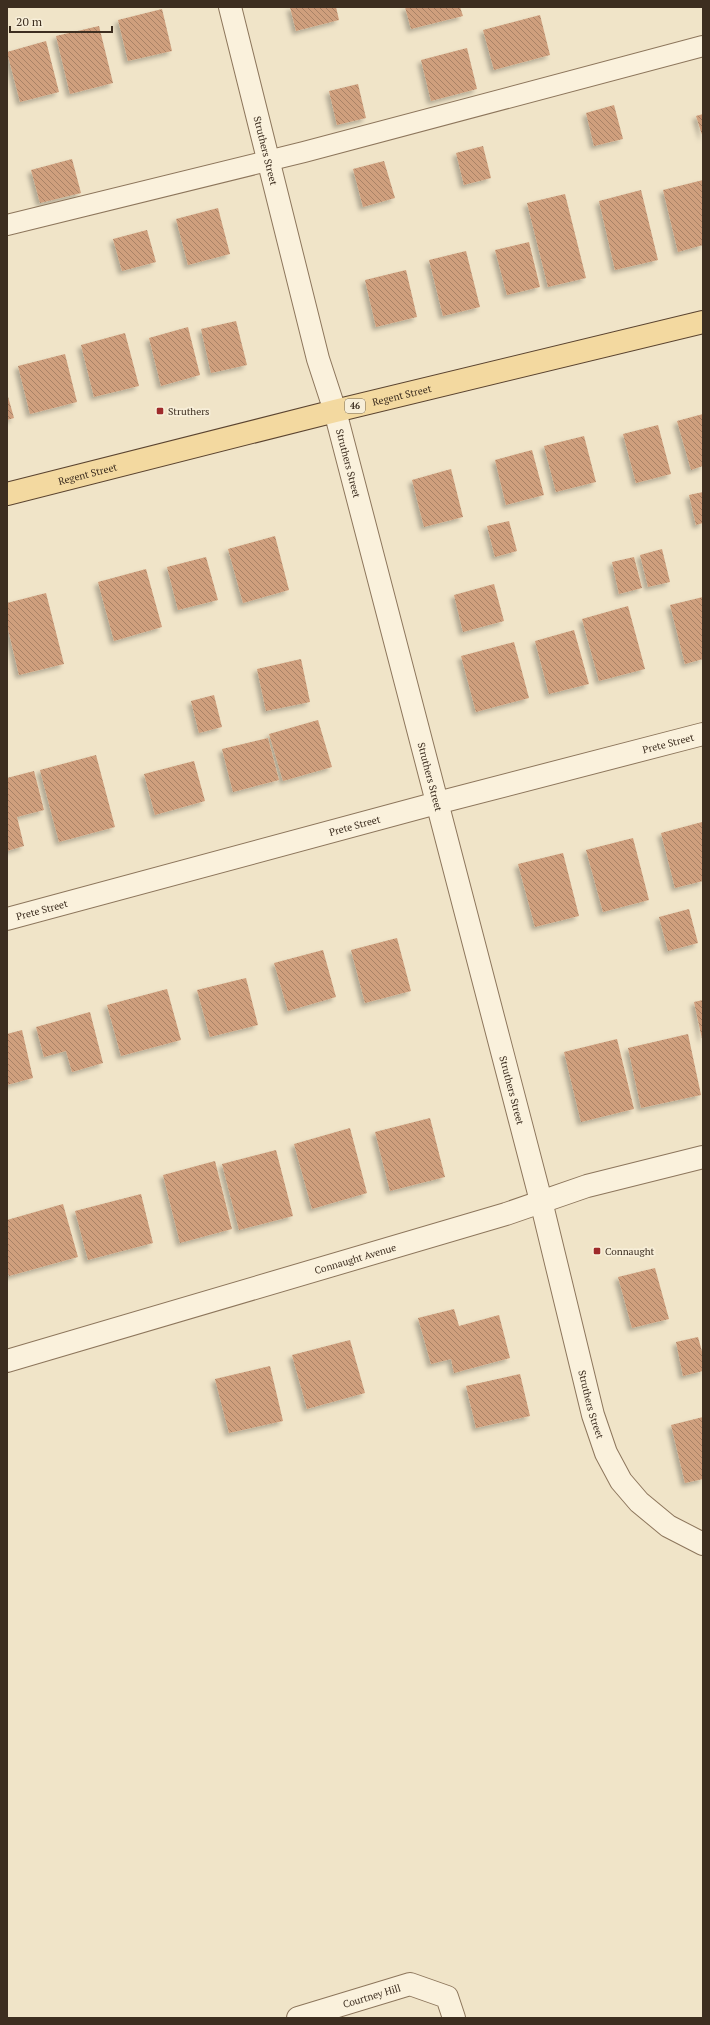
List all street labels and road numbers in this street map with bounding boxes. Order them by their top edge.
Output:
street label: Struthers Street [251,115,280,187]
street label: Regent Street [371,382,433,409]
road number: 46 [345,399,365,413]
street label: Struthers Street [333,428,363,499]
street label: Regent Street [57,460,119,488]
street label: Prete Street [641,731,696,756]
street label: Struthers Street [415,741,445,813]
street label: Prete Street [328,813,382,839]
street label: Prete Street [15,897,69,923]
street label: Struthers Street [496,1055,527,1127]
street label: Connaught Avenue [313,1241,398,1277]
street label: Struthers Street [575,1369,607,1441]
street label: Courtney Hill [341,1981,402,2011]

